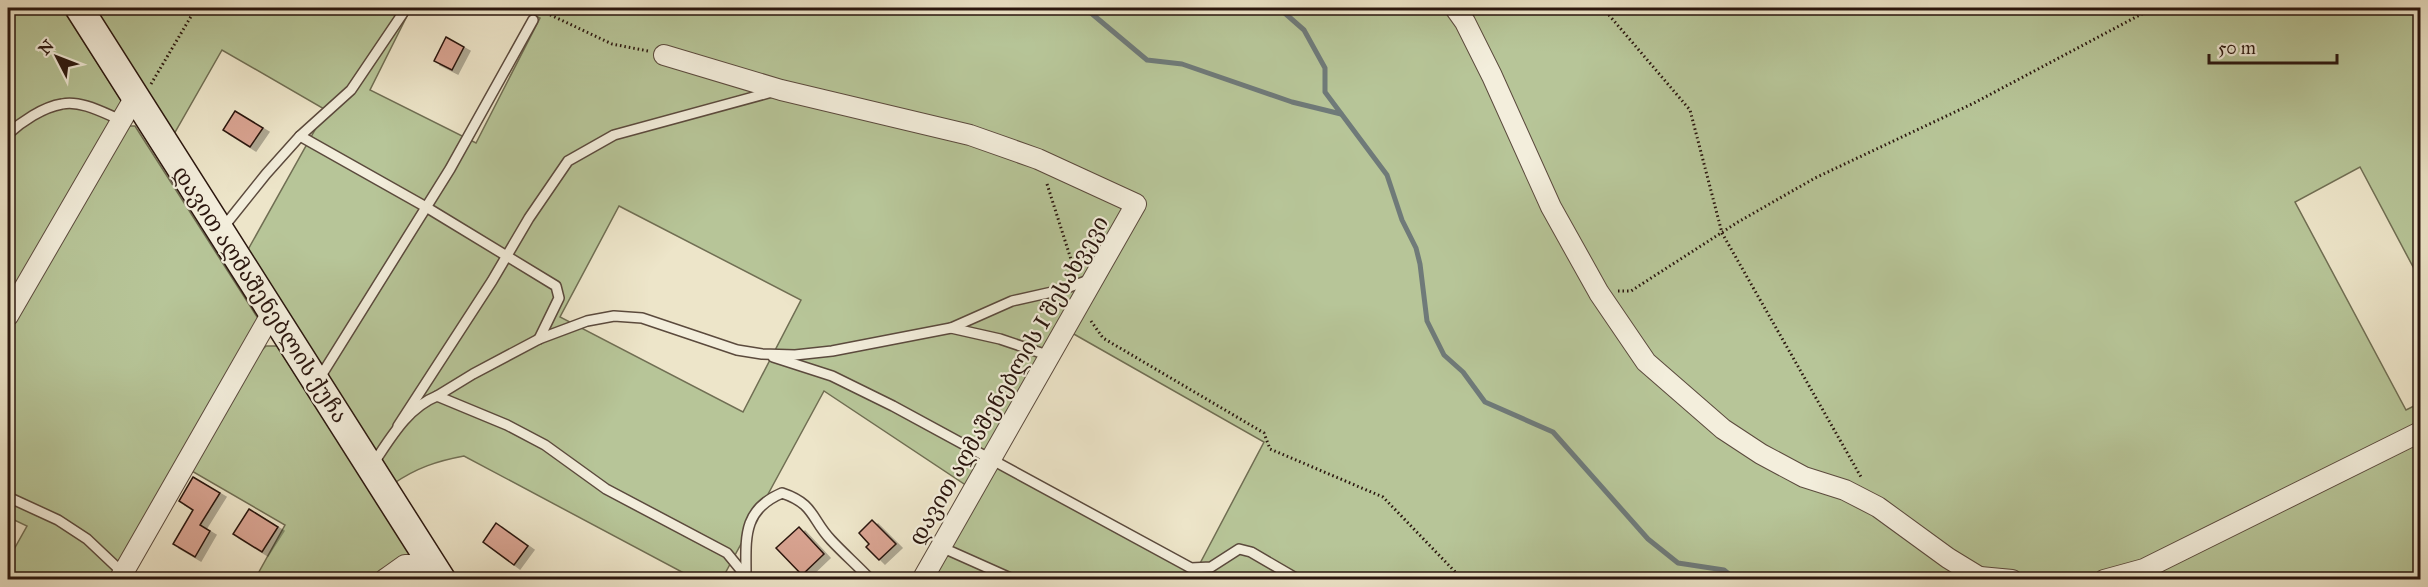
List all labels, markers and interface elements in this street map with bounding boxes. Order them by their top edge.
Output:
north arrow [27,27,87,87]
scale bar [2209,27,2336,65]
text: N [35,36,58,59]
text: 50 m [2218,37,2256,59]
street label: დავით აღმაშენებლის ქუჩა [167,161,354,428]
street label: დავით აღმაშენებლის I შესახვევი [903,211,1114,550]

